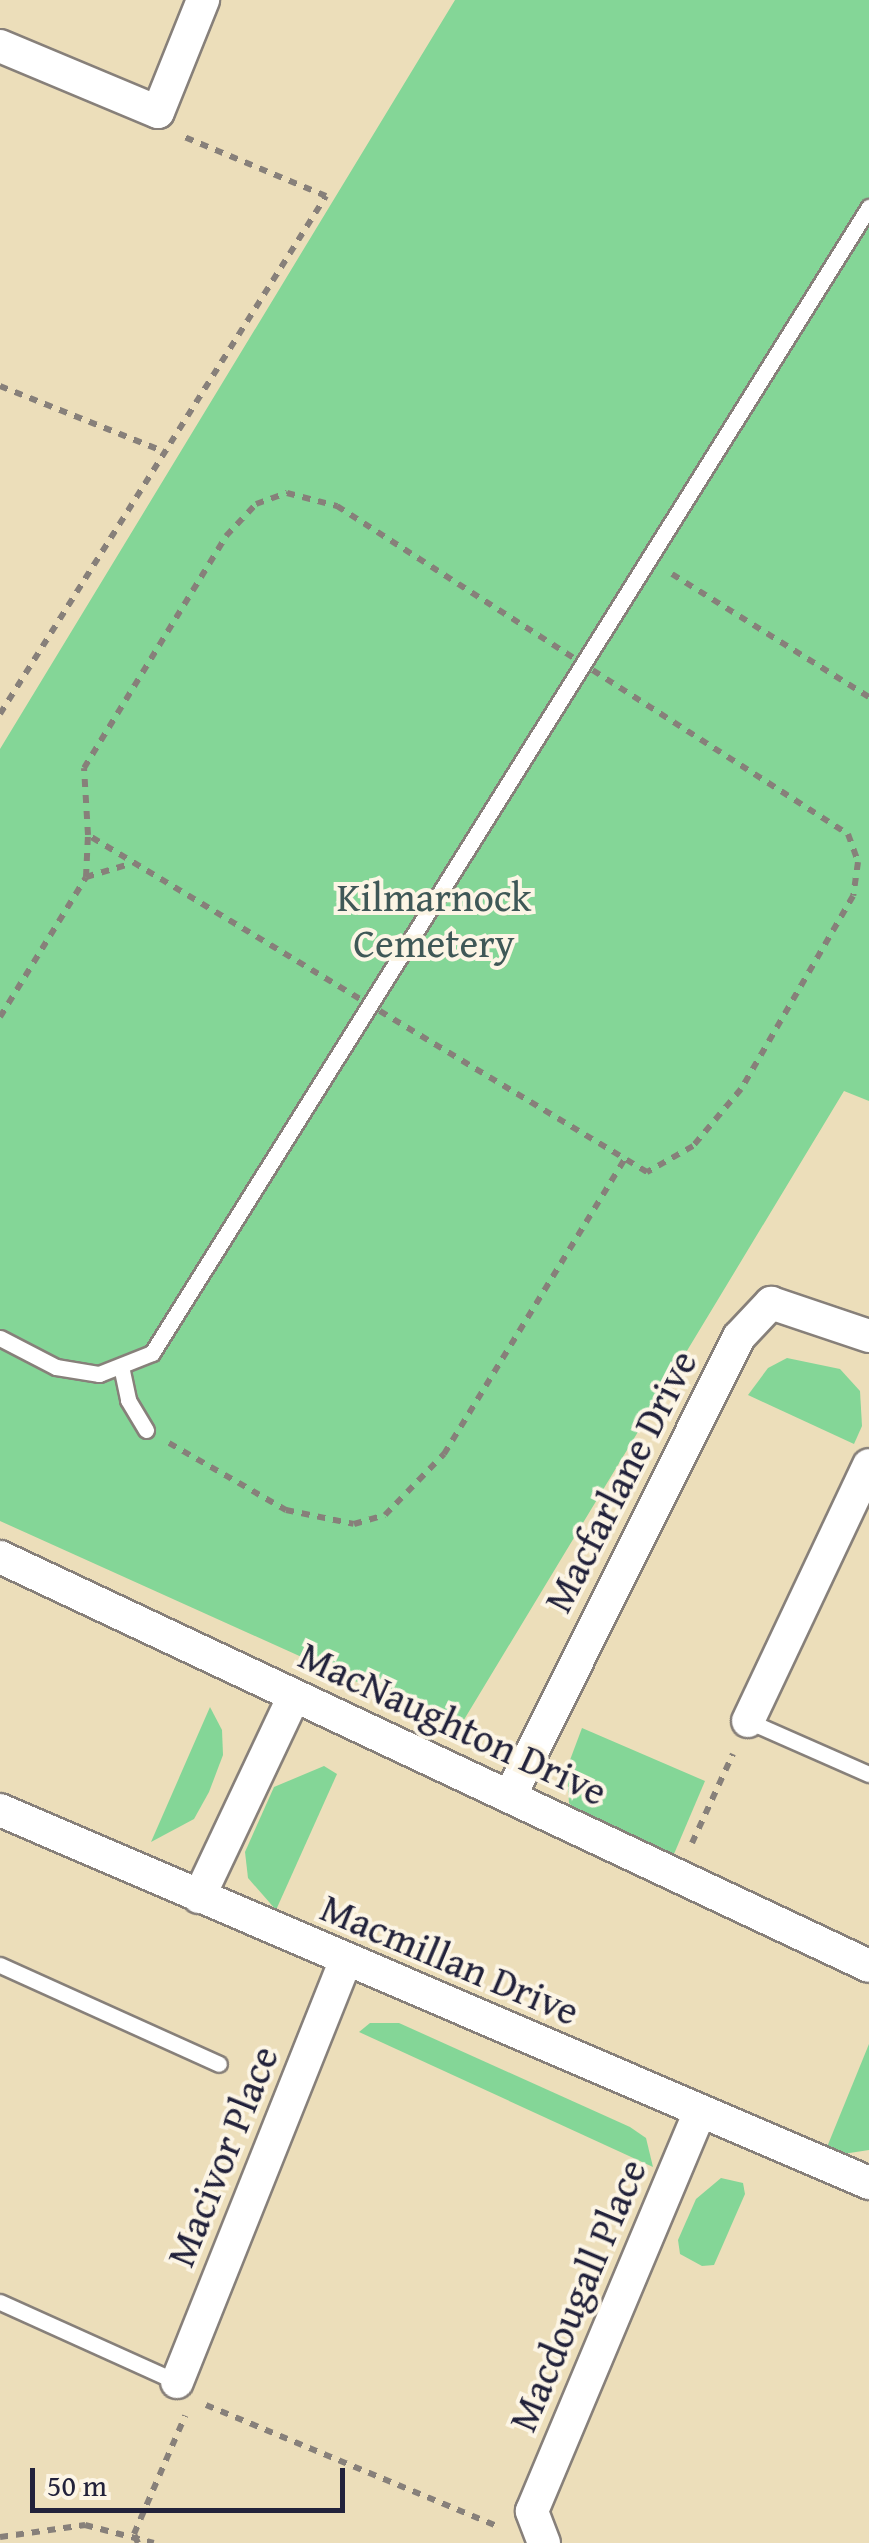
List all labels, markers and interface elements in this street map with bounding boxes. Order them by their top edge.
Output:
park label: Kilmarnock Cemetery [337,873,531,967]
street label: Macfarlane Drive [533,1342,707,1620]
street label: MacNaughton Drive [291,1631,615,1815]
street label: Macmillan Drive [314,1883,586,2035]
street label: Macivor Place [156,2039,288,2273]
street label: Macdougall Place [498,2152,656,2438]
scale bar [35,2448,350,2510]
text: 50 m [47,2463,107,2507]

